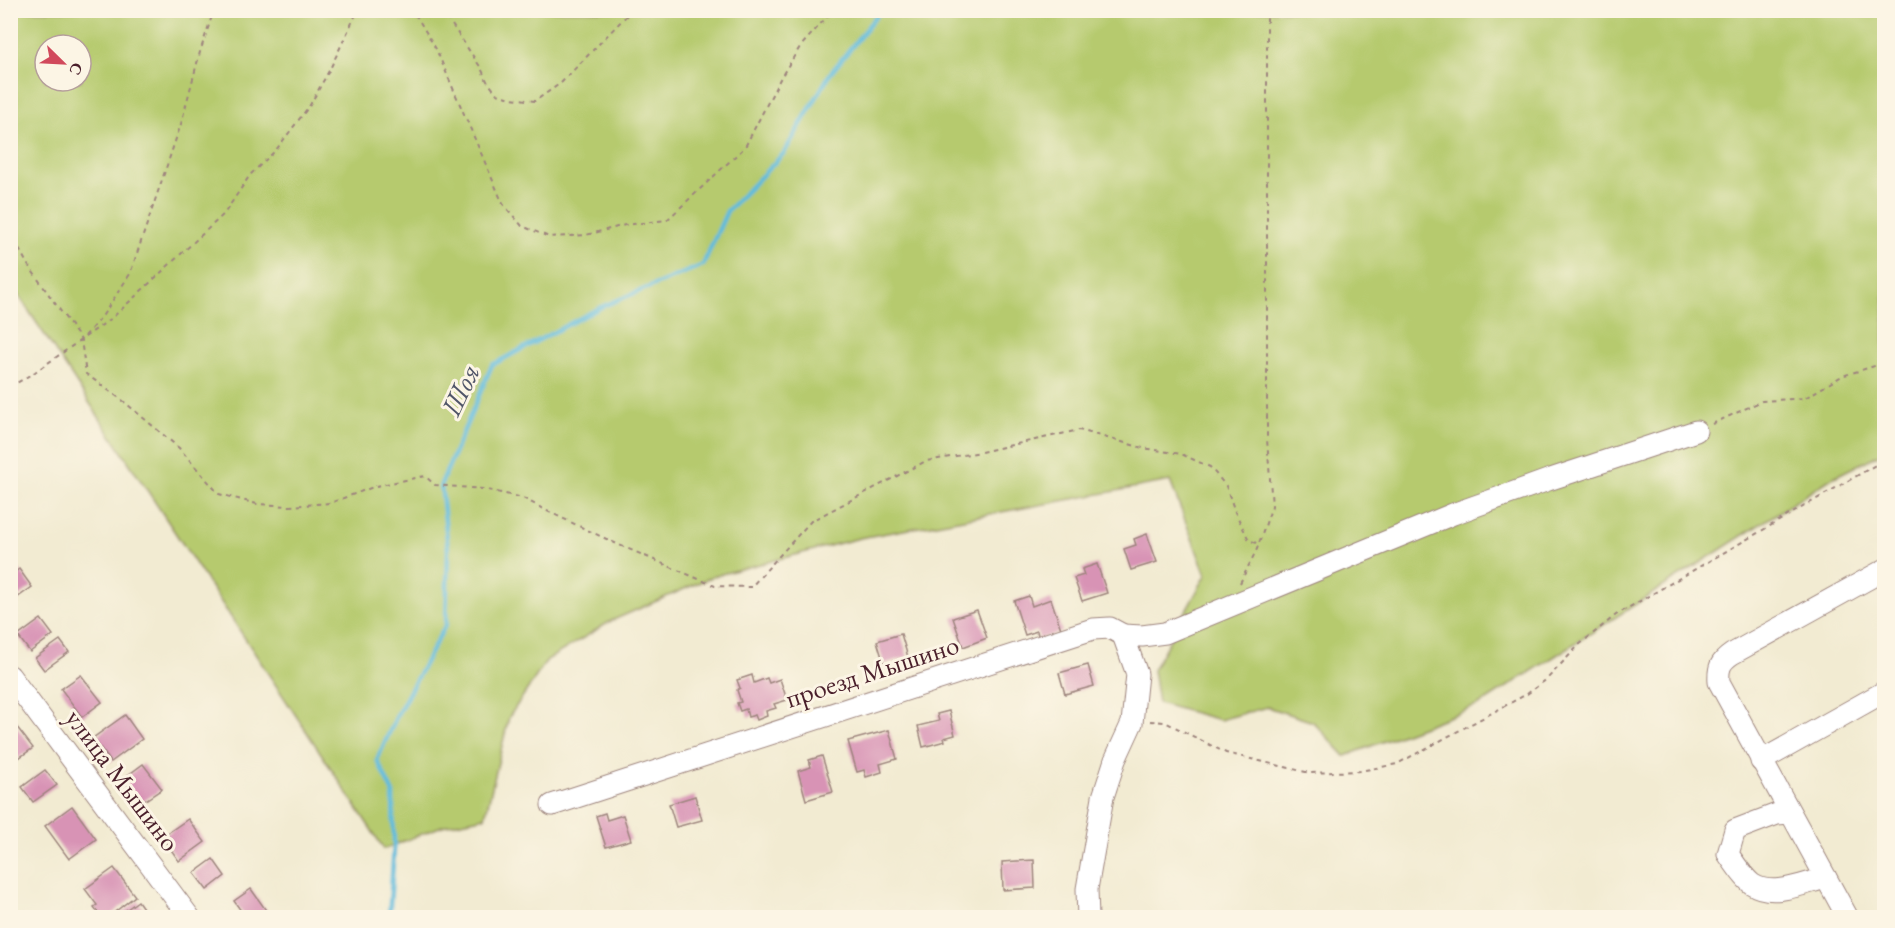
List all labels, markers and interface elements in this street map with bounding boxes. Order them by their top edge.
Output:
north arrow [33,33,93,93]
text: С [64,59,88,78]
water label: Шоя [432,358,488,423]
street label: проезд Мышино [781,627,963,715]
street label: улица Мышино [58,702,188,858]

